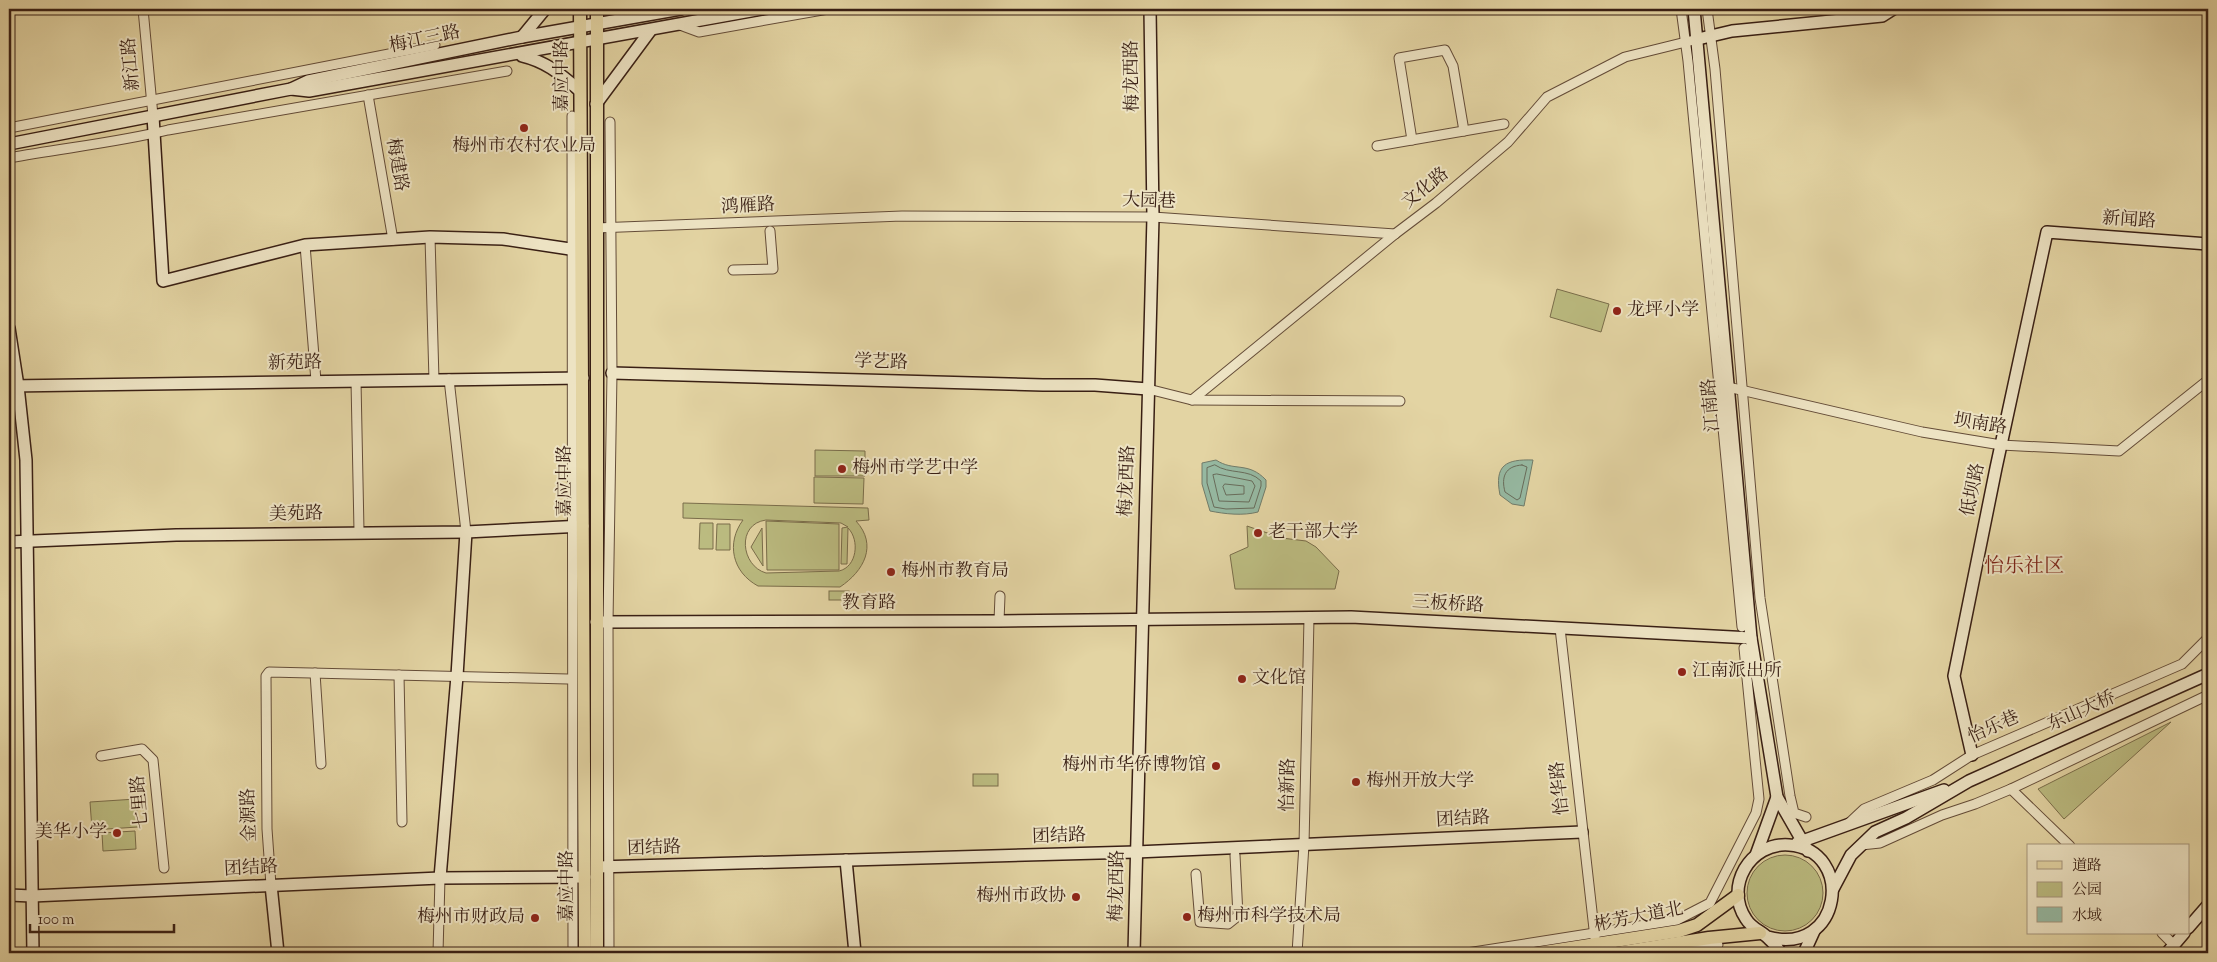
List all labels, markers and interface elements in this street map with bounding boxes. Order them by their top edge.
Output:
street label: 梅江三路 [387,20,463,60]
street label: 新江路 [117,36,147,92]
street label: 嘉应中路 [550,40,576,112]
street label: 梅龙西路 [1119,40,1147,112]
marker: 梅州市农村农业局 [518,122,530,134]
place label: 梅州市农村农业局 [452,134,596,160]
street label: 梅建路 [379,136,413,194]
street label: 文化路 [1397,162,1455,216]
street label: 大园巷 [1122,188,1176,216]
street label: 鸿雁路 [720,193,776,221]
street label: 新闻路 [2101,206,2157,236]
place label: 龙坪小学 [1627,298,1699,324]
marker: 龙坪小学 [1611,305,1623,317]
street label: 学艺路 [854,349,908,377]
street label: 新苑路 [268,351,322,377]
street label: 江南路 [1697,377,1727,433]
street label: 坝南路 [1951,408,2009,442]
street label: 嘉应中路 [553,445,579,517]
street label: 梅龙西路 [1114,445,1142,517]
place label: 梅州市学艺中学 [852,456,978,482]
street label: 低坝路 [1956,461,1992,519]
marker: 梅州市学艺中学 [836,463,848,475]
street label: 美苑路 [269,502,323,528]
place label: 老干部大学 [1268,520,1358,546]
marker: 老干部大学 [1252,527,1264,539]
district label: 怡乐社区 [1984,553,2064,582]
place label: 梅州市教育局 [901,559,1009,585]
marker: 梅州市教育局 [885,566,897,578]
street label: 三板桥路 [1411,590,1485,620]
street label: 教育路 [842,591,896,617]
place label: 江南派出所 [1692,659,1782,685]
place label: 文化馆 [1252,666,1306,692]
marker: 江南派出所 [1676,666,1688,678]
marker: 文化馆 [1236,673,1248,685]
street label: 东山大桥 [2044,685,2120,739]
street label: 怡乐巷 [1964,705,2024,751]
place label: 梅州市华侨博物馆 [1062,753,1206,779]
street label: 怡新路 [1276,758,1302,812]
marker: 梅州市华侨博物馆 [1210,760,1222,772]
street label: 怡华路 [1545,760,1577,816]
place label: 梅州开放大学 [1366,769,1474,795]
street label: 七里路 [126,774,156,830]
marker: 梅州开放大学 [1350,776,1362,788]
street label: 金源路 [236,788,264,842]
street label: 团结路 [1435,806,1491,834]
place label: 美华小学 [35,820,107,846]
street label: 团结路 [1032,823,1086,851]
marker: 美华小学 [111,827,123,839]
street label: 团结路 [627,835,681,863]
legend [2027,844,2190,934]
street label: 嘉应中路 [555,850,581,922]
street label: 梅龙西路 [1104,850,1132,922]
street label: 团结路 [223,855,279,883]
text: 道路 [2072,856,2102,877]
text: 公园 [2072,880,2102,901]
place label: 梅州市政协 [976,884,1066,910]
marker: 梅州市政协 [1070,891,1082,903]
street label: 彬芳大道北 [1592,897,1686,939]
scale bar [30,902,174,934]
place label: 梅州市科学技术局 [1197,904,1341,930]
place label: 梅州市财政局 [417,905,525,931]
text: 水域 [2072,906,2102,927]
text: 100 m [38,910,75,931]
marker: 梅州市科学技术局 [1181,911,1193,923]
marker: 梅州市财政局 [529,912,541,924]

